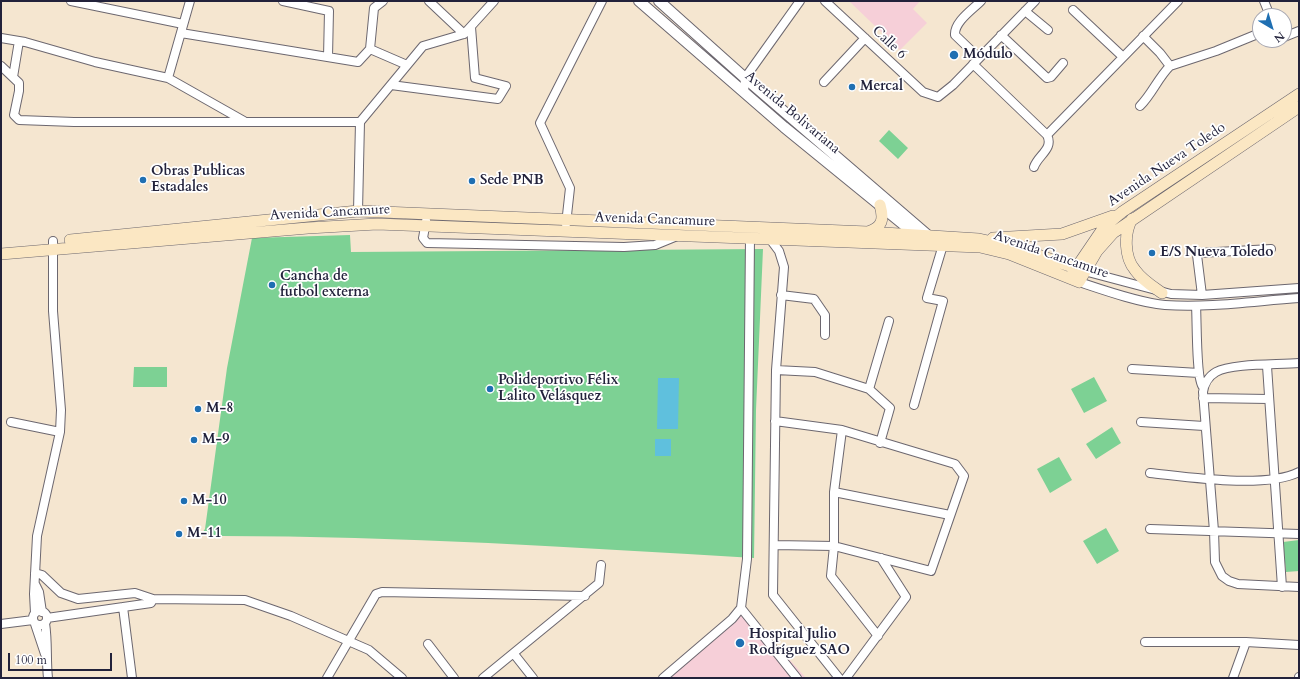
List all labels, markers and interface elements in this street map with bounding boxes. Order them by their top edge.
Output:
north arrow [1252,8,1292,48]
street label: Calle 6 [868,23,910,63]
text: N [1271,28,1287,46]
place label: Módulo [963,47,1013,63]
marker: Módulo [948,49,960,61]
street label: Avenida Bolivariana [741,68,843,158]
place label: Mercal [860,79,903,95]
marker: Mercal [847,82,857,92]
street label: Avenida Nueva Toledo [1105,119,1229,211]
place label: Obras Publicas Estadales [151,164,245,196]
place label: Sede PNB [480,173,544,189]
marker: Obras Publicas Estadales [138,175,148,185]
marker: Sede PNB [467,176,477,186]
street label: Avenida Cancamure [269,201,391,225]
street label: Avenida Cancamure [594,209,716,231]
street label: Avenida Cancamure [991,227,1111,283]
place label: E/S Nueva Toledo [1160,245,1273,261]
marker: E/S Nueva Toledo [1147,248,1157,258]
place label: Cancha de futbol externa [280,269,369,302]
marker: Cancha de futbol externa [267,280,277,290]
place label: Polideportivo Félix Lalito Velásquez [498,373,618,406]
marker: Polideportivo Félix Lalito Velásquez [485,384,495,394]
place label: M-8 [206,401,233,417]
marker: M-8 [193,404,203,414]
place label: M-9 [202,432,229,448]
marker: M-9 [189,435,199,445]
place label: M-10 [192,493,227,509]
marker: M-10 [179,496,189,506]
place label: M-11 [187,526,222,542]
marker: M-11 [174,529,184,539]
place label: Hospital Julio Rodríguez SAO [749,627,850,660]
marker: Hospital Julio Rodríguez SAO [734,637,746,649]
scale bar [10,645,114,671]
text: 100 m [15,652,47,668]

